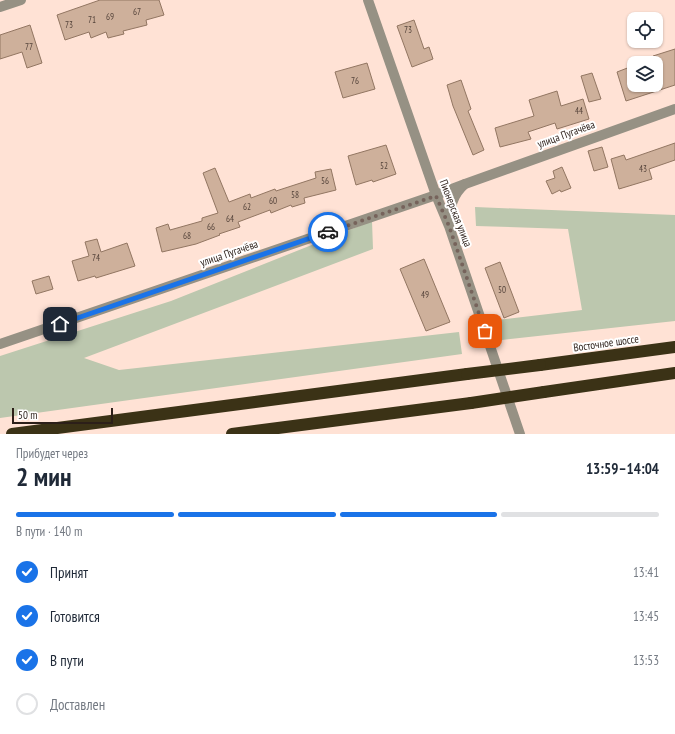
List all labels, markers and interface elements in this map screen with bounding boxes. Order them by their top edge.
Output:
house number: 67 [133,6,141,17]
house number: 69 [106,11,114,22]
map controls [627,12,663,92]
button: locate [627,12,663,48]
house number: 71 [88,14,96,25]
house number: 73 [65,19,73,30]
house number: 73 [404,24,412,35]
house number: 77 [25,41,33,52]
button: layers [627,56,663,92]
house number: 76 [351,75,359,86]
house number: 44 [575,105,583,116]
street label: улица Пугачёва [535,117,597,151]
house number: 52 [380,160,388,171]
house number: 43 [639,163,647,174]
house number: 56 [321,175,329,186]
street label: Пионерская улица [437,177,475,249]
house number: 58 [291,189,299,200]
house number: 60 [269,195,277,206]
house number: 62 [243,201,251,212]
courier [308,212,348,252]
house number: 64 [226,213,234,224]
house number: 66 [207,221,215,232]
icon: car [317,221,339,243]
house number: 68 [183,230,191,241]
street label: улица Пугачёва [198,237,260,269]
house number: 74 [92,252,100,263]
house number: 50 [498,284,506,295]
house number: 49 [421,289,429,300]
pin [43,307,77,341]
icon: home [49,313,71,335]
pin [468,314,502,348]
icon: bag [474,320,496,342]
street label: Восточное шоссе [572,331,640,355]
scale bar [12,406,113,425]
text: 50 m [18,408,37,422]
text: Прибудет через [16,445,88,462]
text: 13:59–14:04 [586,459,659,478]
text: 2 мин [16,460,71,493]
text: В пути · 140 m [16,523,82,540]
icon: check [16,561,38,583]
text: Принят [50,563,88,582]
text: 13:41 [633,564,659,581]
icon: check [16,605,38,627]
text: Готовится [50,607,100,626]
text: 13:45 [633,608,659,625]
icon: check [16,649,38,671]
text: В пути [50,651,84,670]
text: 13:53 [633,652,659,669]
text: Доставлен [50,695,105,714]

